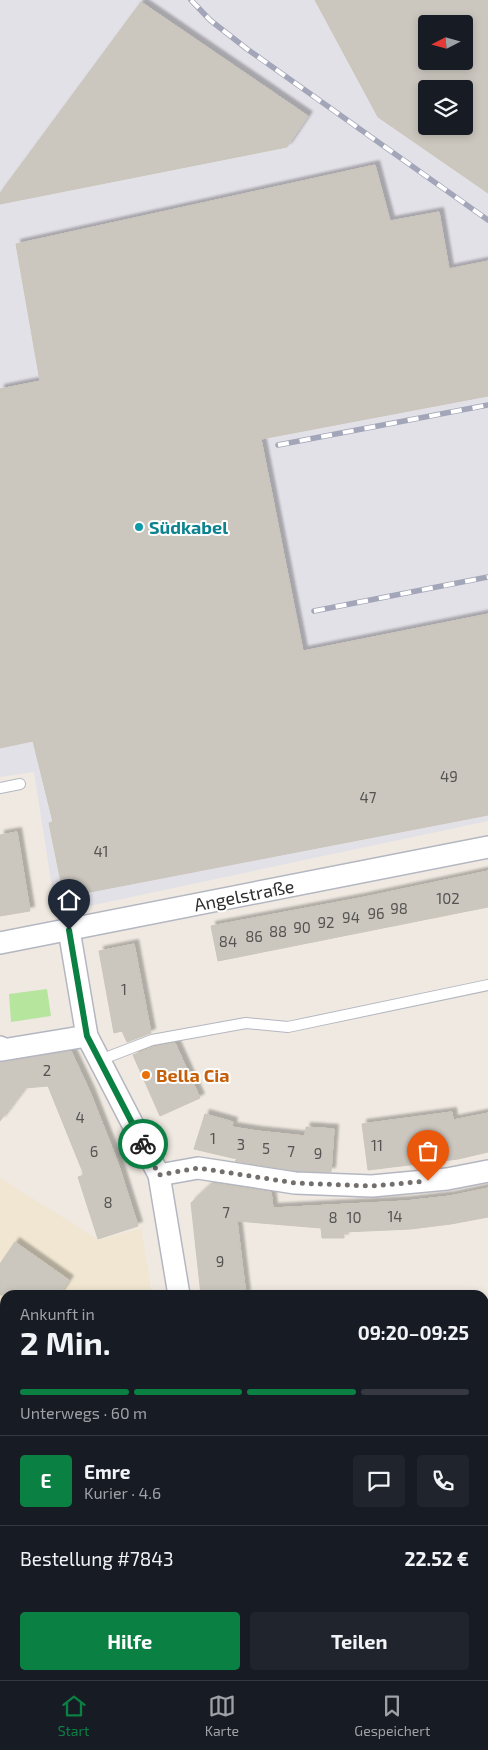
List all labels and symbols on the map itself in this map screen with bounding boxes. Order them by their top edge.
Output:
north arrow [418,15,472,70]
place label: Südkabel [149,516,228,538]
marker: Südkabel [133,521,145,533]
house number: 49 [440,767,458,785]
house number: 47 [360,788,377,806]
house number: 41 [93,842,109,860]
street label: Angelstraße [192,875,296,915]
pin [48,879,90,930]
house number: 102 [436,889,460,907]
house number: 98 [390,899,408,917]
house number: 96 [367,904,385,922]
house number: 94 [342,908,360,926]
house number: 92 [317,913,335,931]
house number: 90 [293,918,311,936]
house number: 88 [269,922,287,940]
house number: 86 [245,927,263,945]
house number: 84 [219,932,237,950]
house number: 1 [121,980,127,998]
house number: 2 [43,1061,51,1079]
place label: Bella Cia [156,1064,229,1086]
marker: Bella Cia [140,1069,152,1081]
house number: 4 [75,1108,85,1126]
courier [118,1119,168,1169]
house number: 1 [210,1129,216,1147]
pin [407,1130,449,1181]
house number: 3 [237,1135,245,1153]
house number: 11 [371,1136,383,1154]
house number: 5 [262,1139,270,1157]
house number: 6 [90,1142,98,1160]
house number: 7 [287,1142,295,1160]
house number: 9 [314,1144,322,1162]
house number: 8 [103,1193,113,1211]
house number: 7 [222,1203,230,1221]
house number: 14 [387,1207,403,1225]
house number: 8 [328,1208,338,1226]
house number: 10 [346,1208,362,1226]
house number: 9 [216,1252,224,1270]

